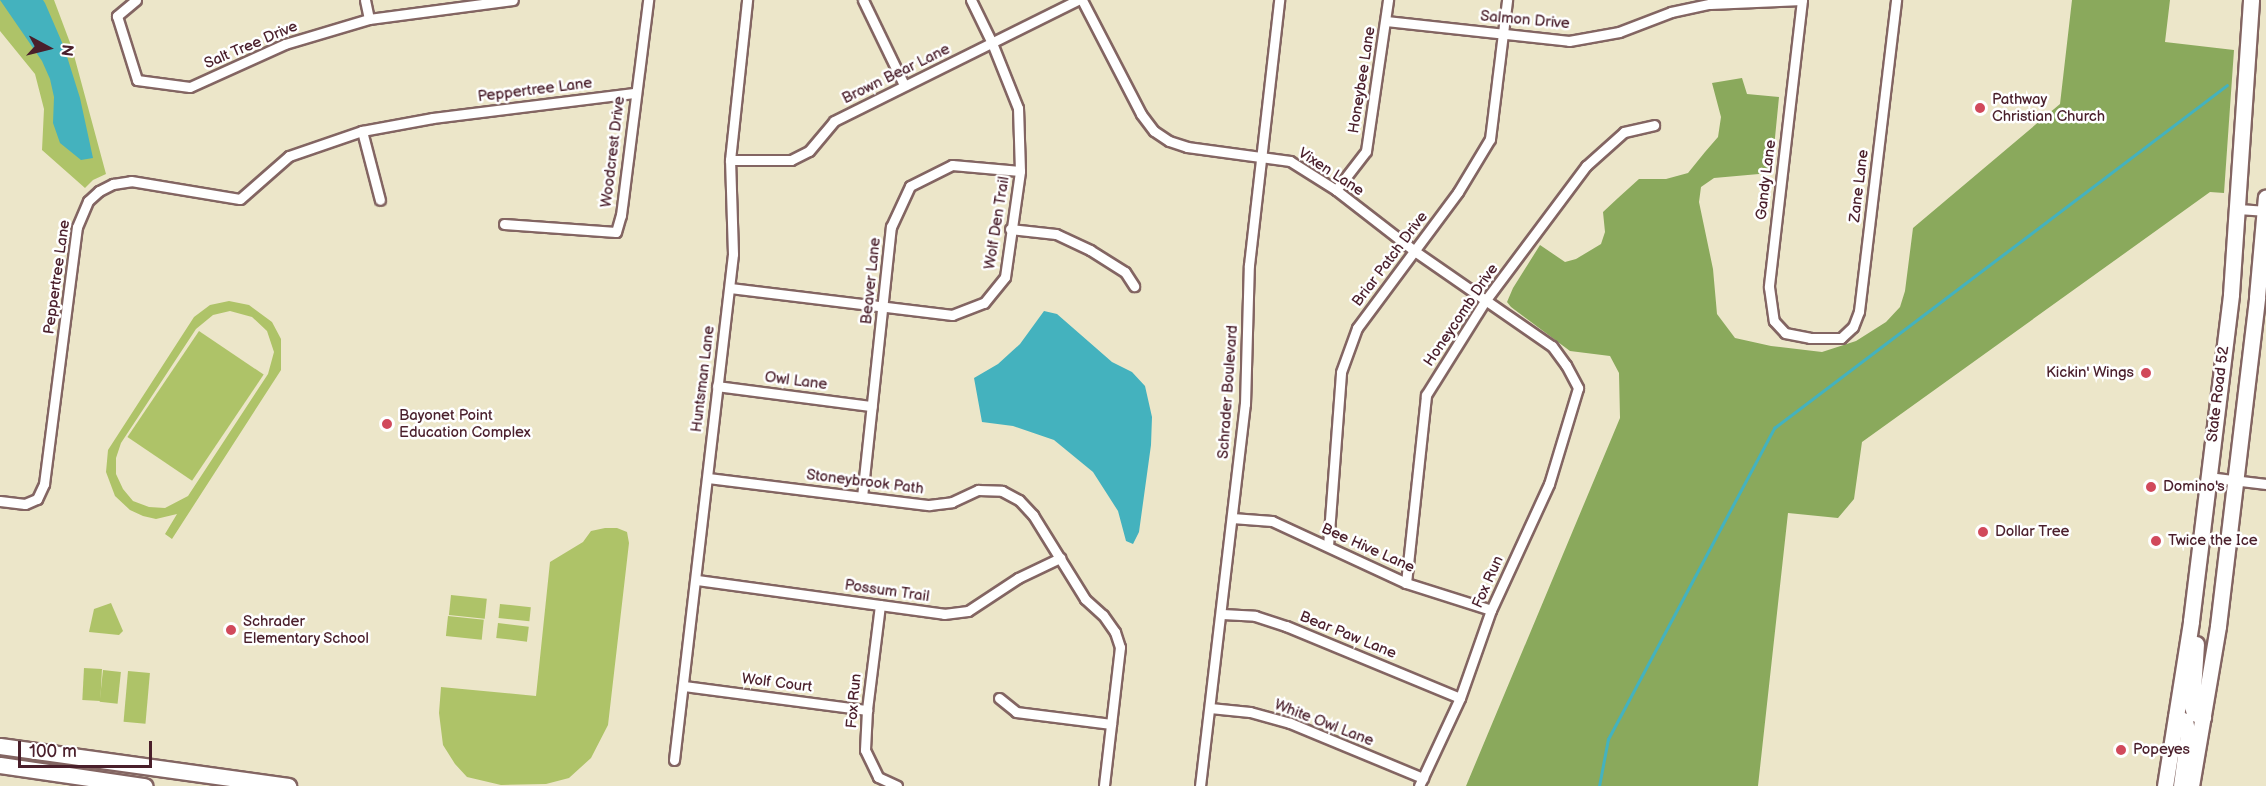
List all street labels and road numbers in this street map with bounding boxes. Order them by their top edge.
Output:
street label: Salmon Drive [1480,7,1570,33]
street label: Salt Tree Drive [201,17,301,73]
street label: Honeybee Lane [1345,25,1379,135]
street label: Brown Bear Lane [839,40,953,108]
street label: Peppertree Lane [477,74,593,106]
street label: Woodcrest Drive [597,95,629,209]
street label: Gandy Lane [1752,138,1780,222]
street label: Vixen Lane [1295,144,1367,200]
street label: Zane Lane [1846,149,1872,223]
street label: Wolf Den Trail [981,175,1013,271]
street label: Briar Patch Drive [1348,208,1432,310]
street label: Peppertree Lane [40,219,74,335]
street label: Beaver Lane [857,237,885,325]
street label: Honeycomb Drive [1420,260,1502,370]
street label: Schrader Boulevard [1214,324,1242,460]
street label: Huntsman Lane [688,325,718,433]
street label: State Road 52 [2203,345,2233,443]
street label: Owl Lane [764,368,828,394]
street label: Stoneybrook Path [805,466,925,498]
street label: Bee Hive Lane [1319,519,1417,577]
street label: Fox Run [1469,553,1507,611]
street label: Possum Trail [843,576,931,606]
street label: Bear Paw Lane [1297,607,1399,663]
street label: Wolf Court [741,670,813,696]
street label: Fox Run [843,673,865,729]
street label: White Owl Lane [1272,696,1376,750]

